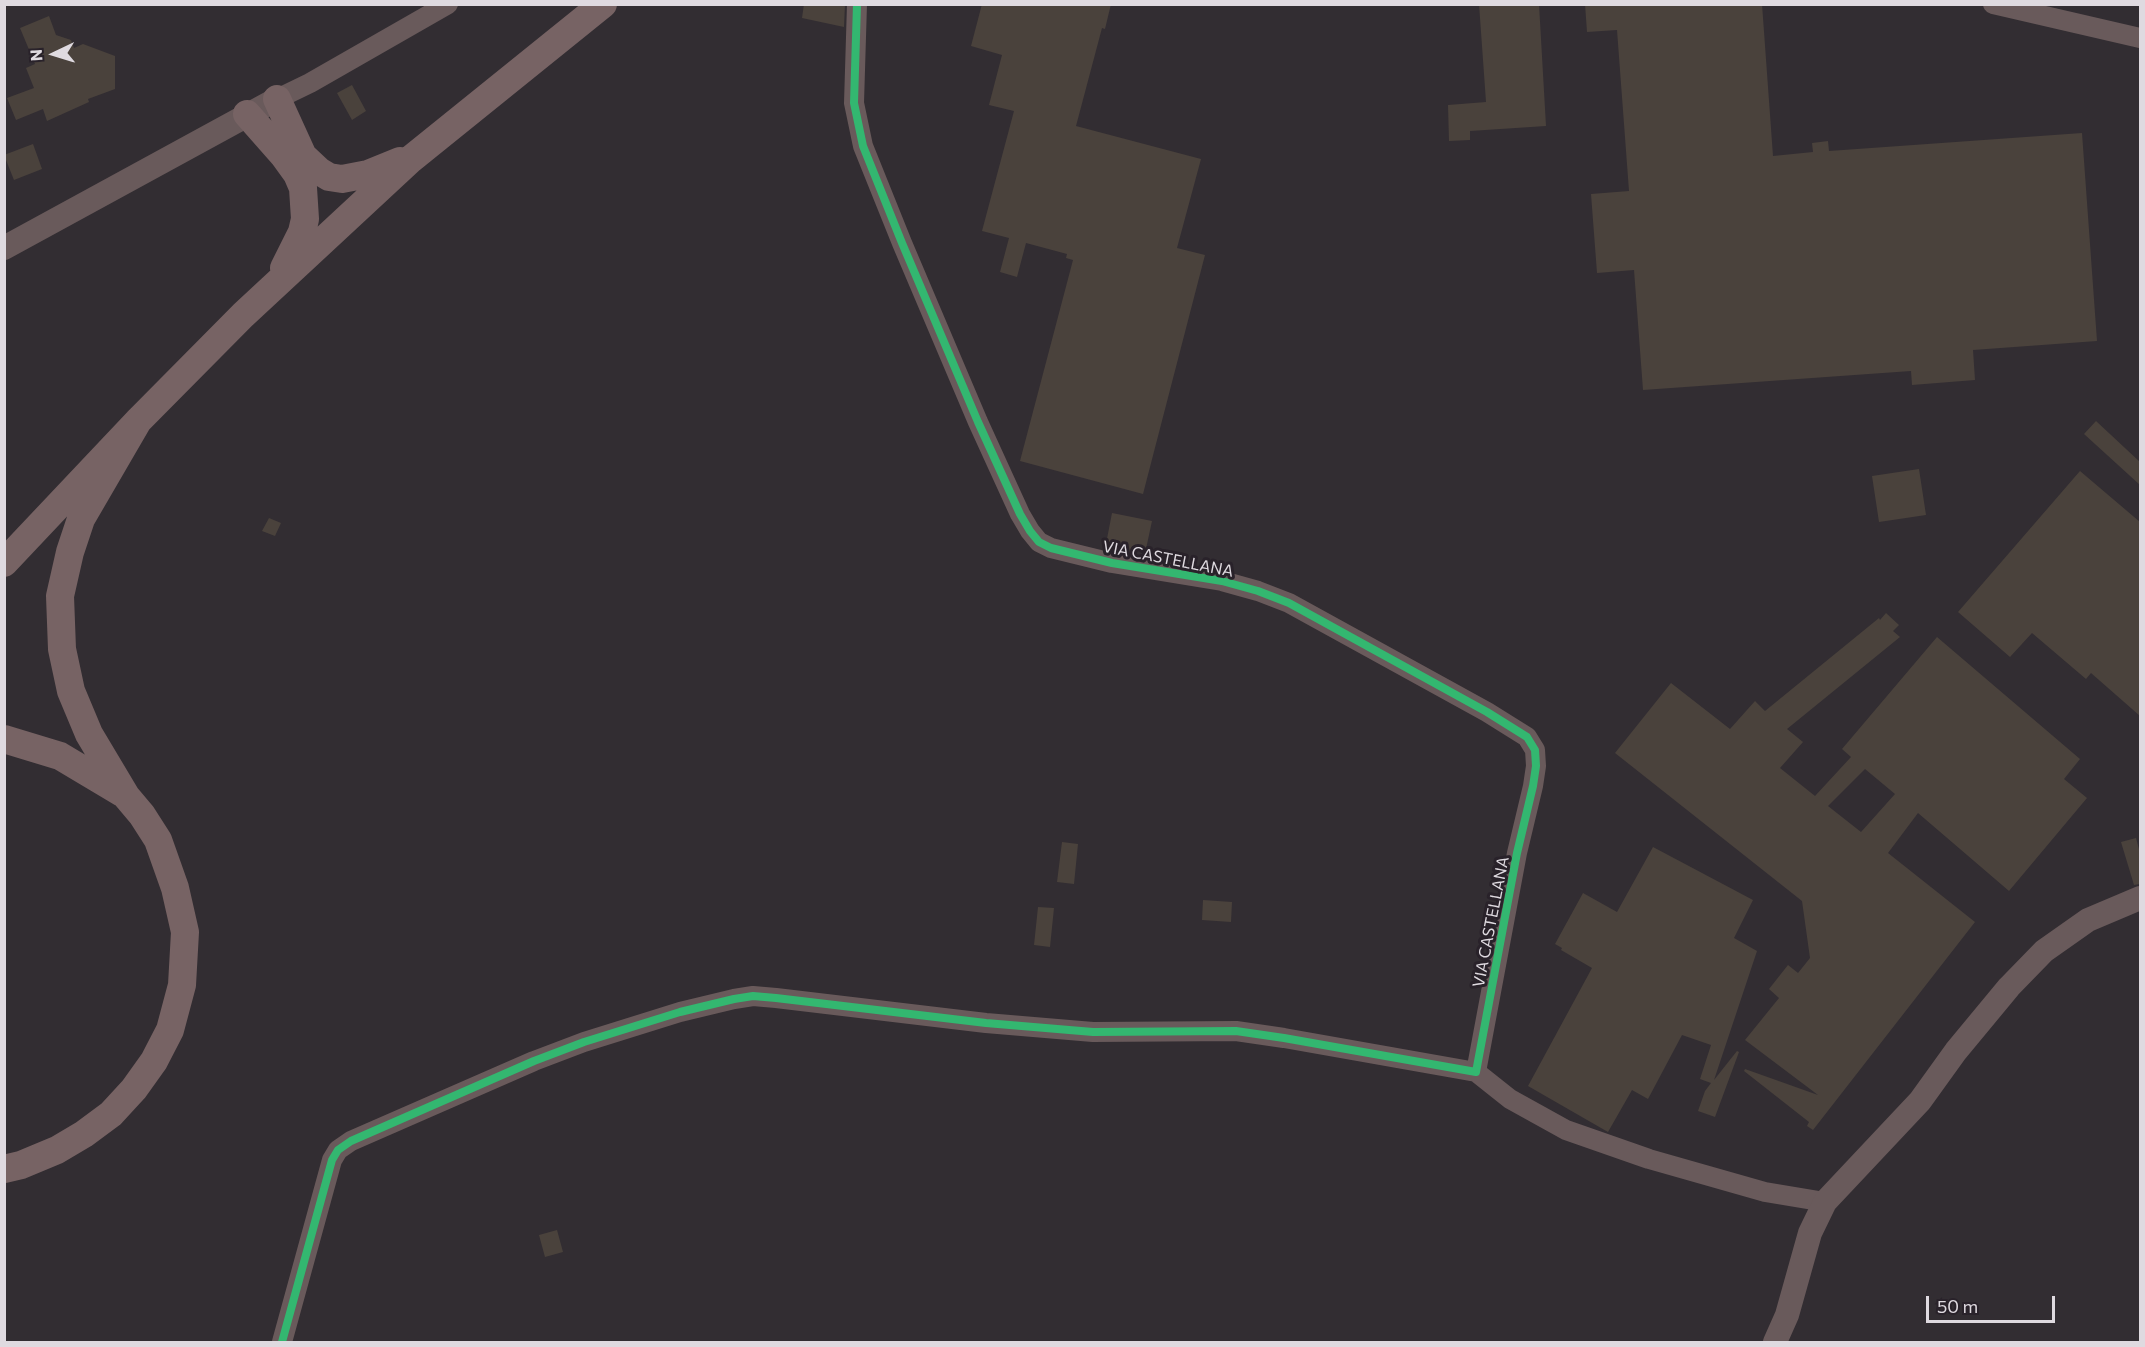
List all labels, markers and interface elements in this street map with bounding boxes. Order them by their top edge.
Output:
north arrow [24,24,84,84]
text: N [26,49,45,62]
street label: VIA CASTELLANA [1101,537,1235,581]
street label: VIA CASTELLANA [1469,855,1513,989]
scale bar [1929,1284,2058,1322]
text: 50 m [1937,1295,1978,1317]

